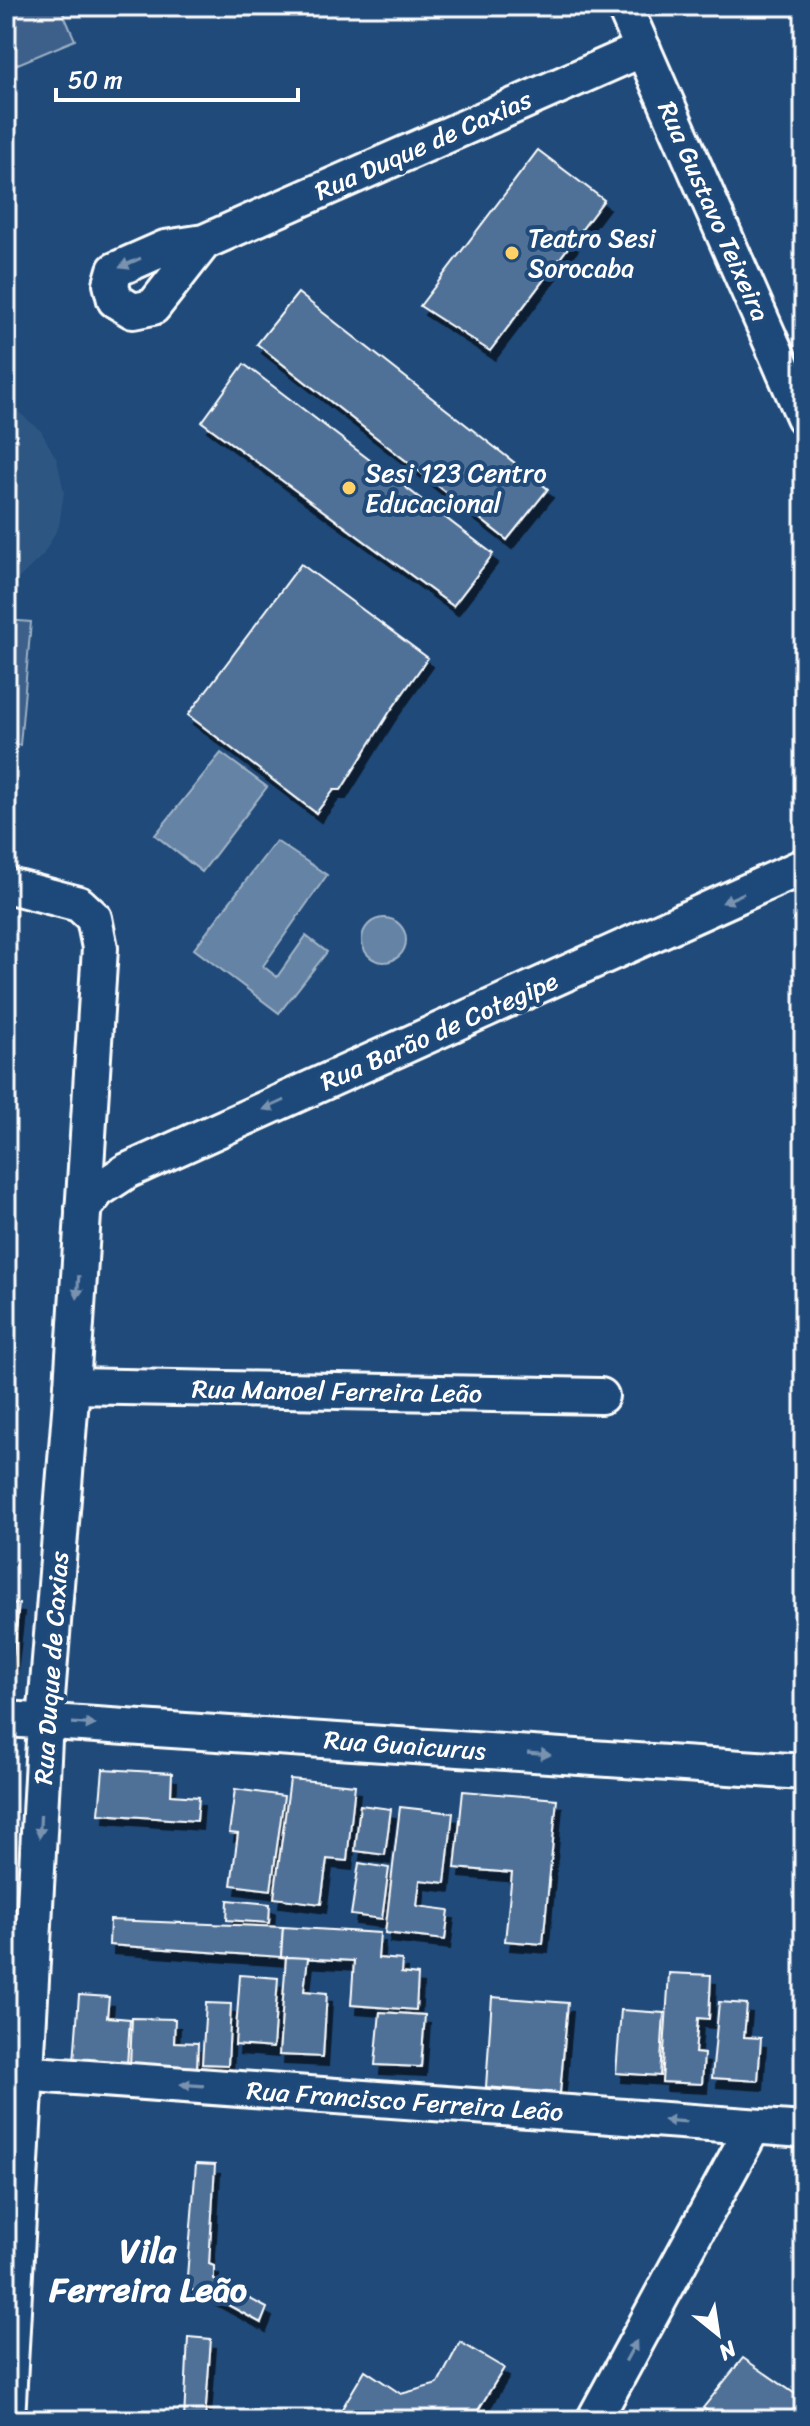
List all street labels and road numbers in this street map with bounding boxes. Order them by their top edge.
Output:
street label: Rua Duque de Caxias [307,76,540,213]
street label: Rua Gustavo Teixeira [645,93,783,329]
street label: Rua Barão de Cotegipe [313,958,566,1104]
street label: Rua Manoel Ferreira Leão [191,1365,483,1417]
street label: Rua Duque de Caxias [20,1549,82,1786]
street label: Rua Guaicurus [323,1716,488,1774]
street label: Rua Francisco Ferreira Leão [245,2067,565,2135]

